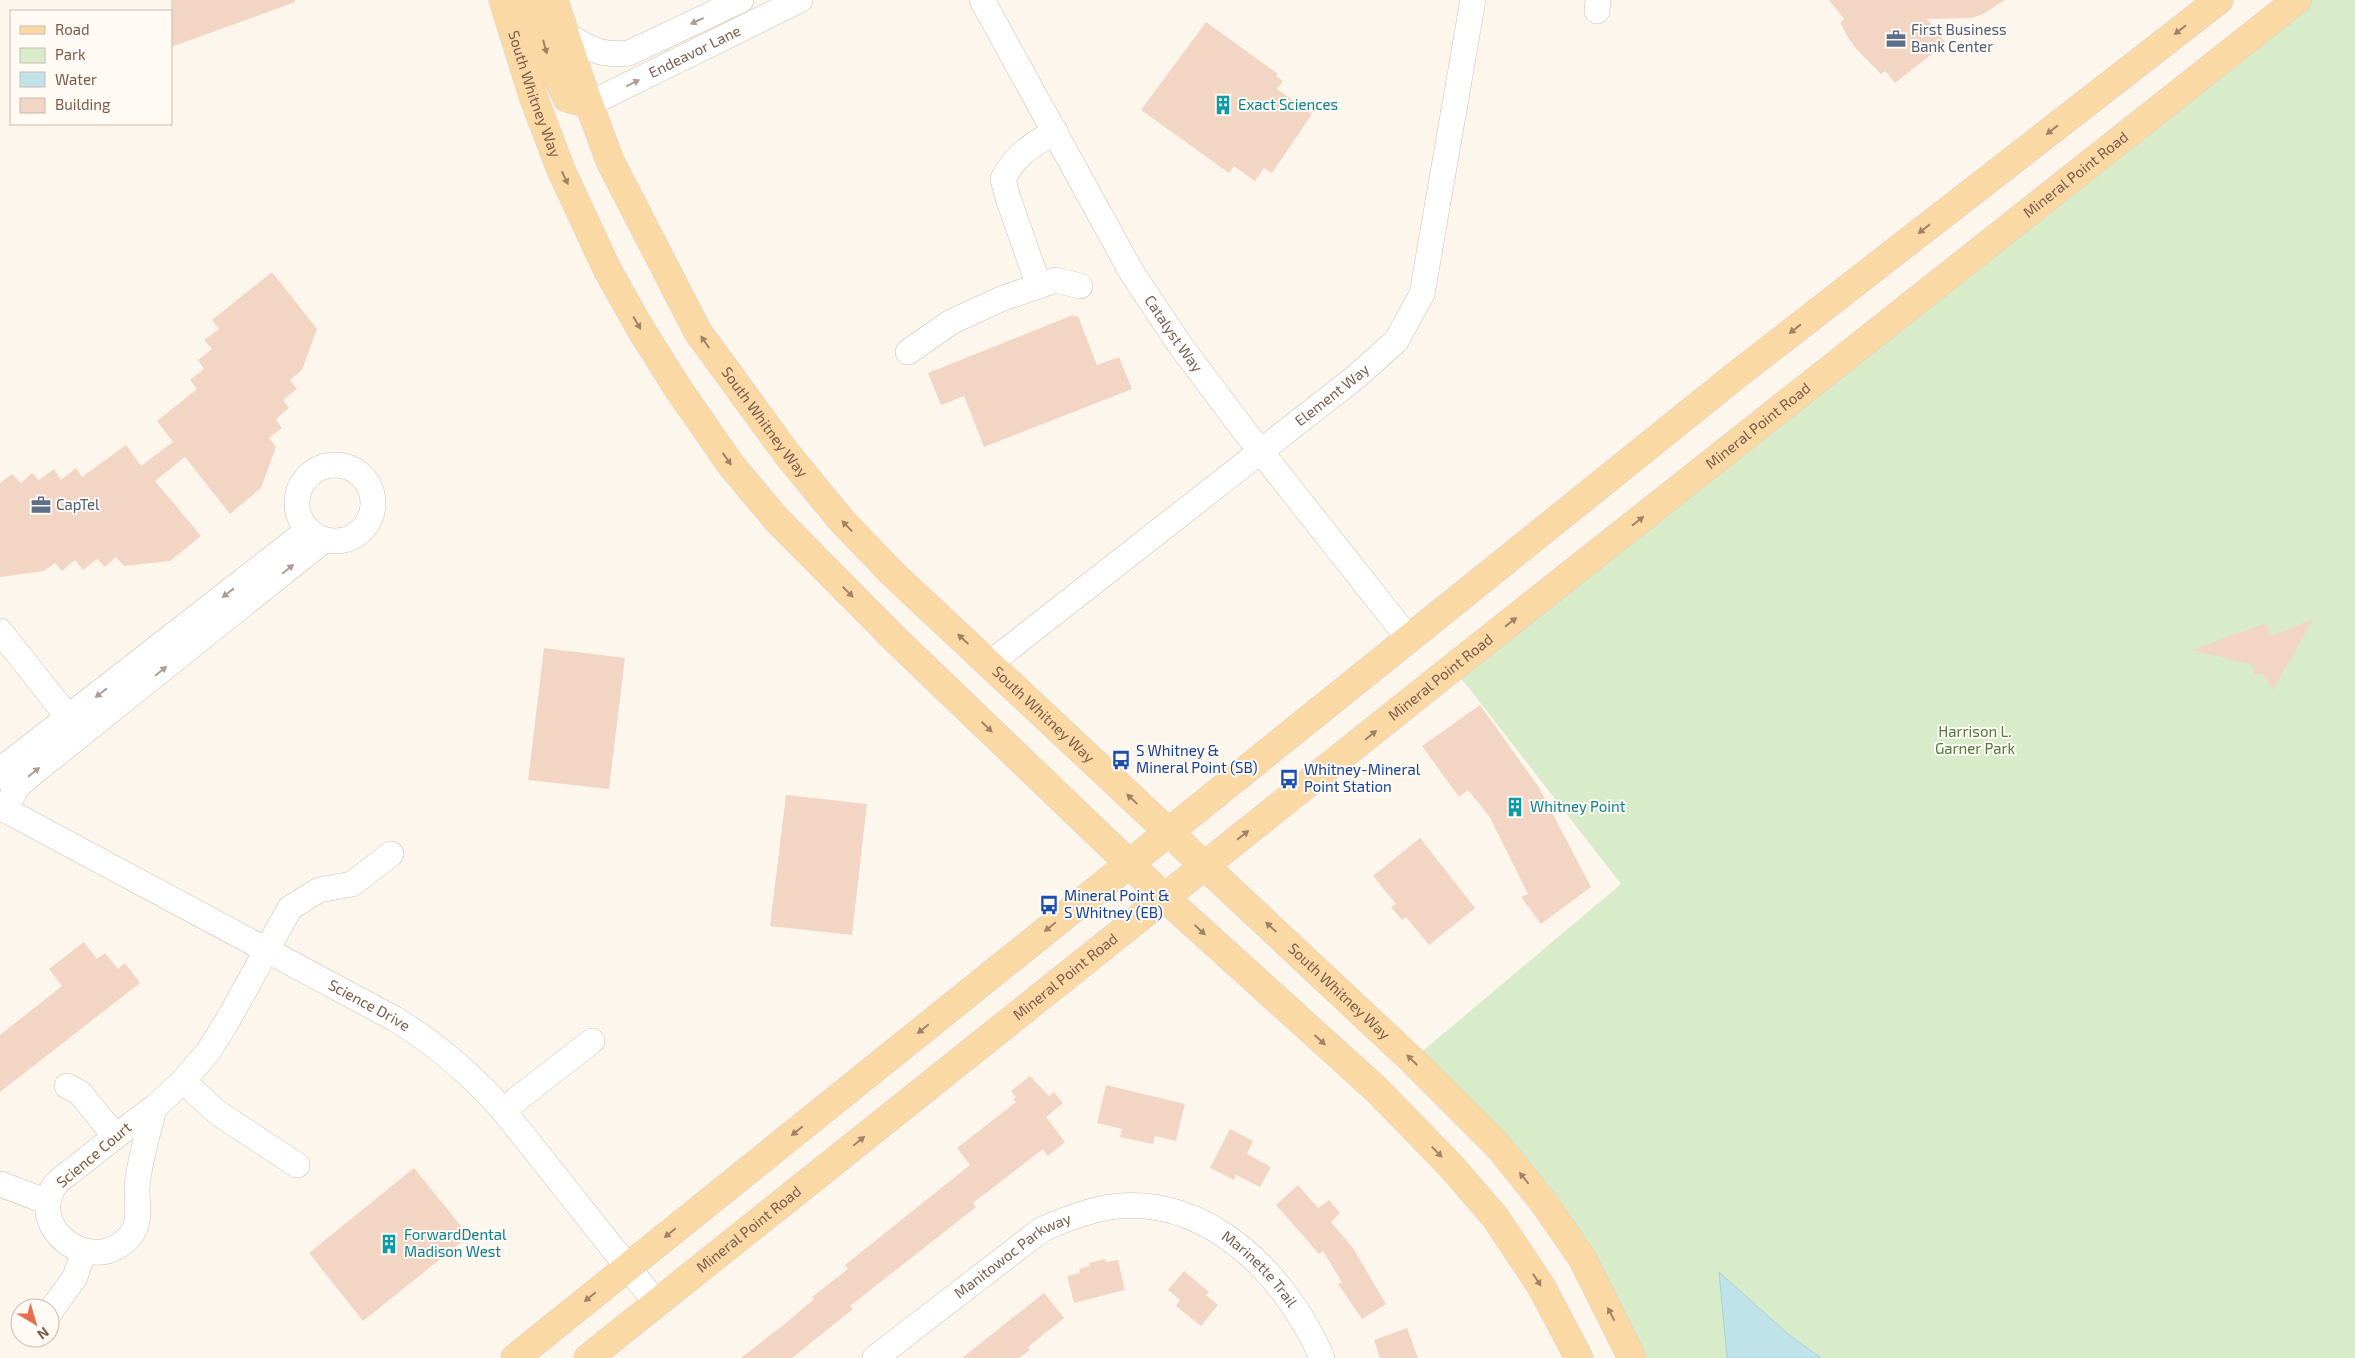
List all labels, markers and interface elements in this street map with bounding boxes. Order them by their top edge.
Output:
legend [10,10,172,125]
one-way arrow [690,17,704,25]
text: Road [55,20,90,38]
place label: First Business Bank Center [1911,20,2007,55]
street label: Endeavor Lane [645,21,743,81]
one-way arrow [2173,25,2187,35]
street label: South Whitney Way [505,28,565,160]
office icon: First Business Bank Center [1885,28,1907,50]
one-way arrow [541,39,549,55]
text: Park [55,45,86,63]
text: Water [55,70,97,88]
one-way arrow [626,78,640,86]
building icon: Exact Sciences [1212,94,1234,116]
text: Building [55,95,111,113]
place label: Exact Sciences [1238,95,1338,113]
one-way arrow [2046,124,2059,135]
street label: Mineral Point Road [2019,127,2131,221]
one-way arrow [561,171,569,185]
one-way arrow [1917,224,1930,235]
street label: Catalyst Way [1141,291,1207,375]
one-way arrow [633,317,642,330]
one-way arrow [1788,324,1802,334]
one-way arrow [700,335,710,348]
street label: Element Way [1291,359,1373,429]
street label: South Whitney Way [718,363,812,481]
street label: Mineral Point Road [1702,378,1814,472]
one-way arrow [722,452,732,466]
office icon: CapTel [30,494,52,516]
place label: CapTel [56,495,100,513]
one-way arrow [1632,515,1645,526]
one-way arrow [841,520,853,532]
one-way arrow [281,563,294,574]
one-way arrow [842,585,854,597]
one-way arrow [222,587,235,598]
one-way arrow [1504,616,1517,627]
street label: Mineral Point Road [1384,629,1496,724]
one-way arrow [957,634,969,645]
street label: South Whitney Way [989,662,1099,766]
one-way arrow [154,665,167,676]
one-way arrow [94,688,107,699]
one-way arrow [981,721,993,733]
park label: Harrison L. Garner Park [1935,722,2015,757]
one-way arrow [1364,729,1377,740]
place label: S Whitney & Mineral Point (SB) [1136,741,1258,776]
bus stop icon: S Whitney & Mineral Point (SB) [1110,749,1132,771]
place label: Whitney-Mineral Point Station [1304,760,1421,795]
one-way arrow [28,767,40,778]
bus stop icon: Whitney-Mineral Point Station [1278,768,1300,790]
one-way arrow [1127,793,1139,805]
building icon: Whitney Point [1504,796,1526,818]
place label: Whitney Point [1530,797,1626,815]
one-way arrow [1236,830,1249,841]
place label: Mineral Point & S Whitney (EB) [1064,886,1170,921]
bus stop icon: Mineral Point & S Whitney (EB) [1038,894,1060,916]
one-way arrow [1044,921,1057,932]
one-way arrow [1266,921,1278,933]
one-way arrow [1194,924,1206,936]
street label: Mineral Point Road [1009,929,1121,1023]
street label: South Whitney Way [1285,939,1394,1043]
street label: Science Drive [325,975,414,1034]
one-way arrow [917,1023,930,1034]
one-way arrow [1314,1034,1327,1045]
one-way arrow [1406,1054,1418,1066]
street label: Science Court [52,1118,135,1191]
one-way arrow [791,1125,804,1136]
one-way arrow [852,1136,866,1146]
one-way arrow [1431,1146,1443,1158]
one-way arrow [1518,1171,1529,1184]
street label: Mineral Point Road [692,1181,804,1276]
street label: Manitowoc Parkway [950,1209,1073,1302]
place label: ForwardDental Madison West [404,1225,507,1260]
street label: Marinette Trail [1219,1226,1302,1311]
one-way arrow [664,1227,677,1238]
building icon: ForwardDental Madison West [378,1233,400,1255]
one-way arrow [1532,1273,1542,1287]
one-way arrow [584,1292,597,1303]
north arrow [10,1298,60,1348]
one-way arrow [1607,1307,1615,1321]
text: N [34,1324,53,1343]

